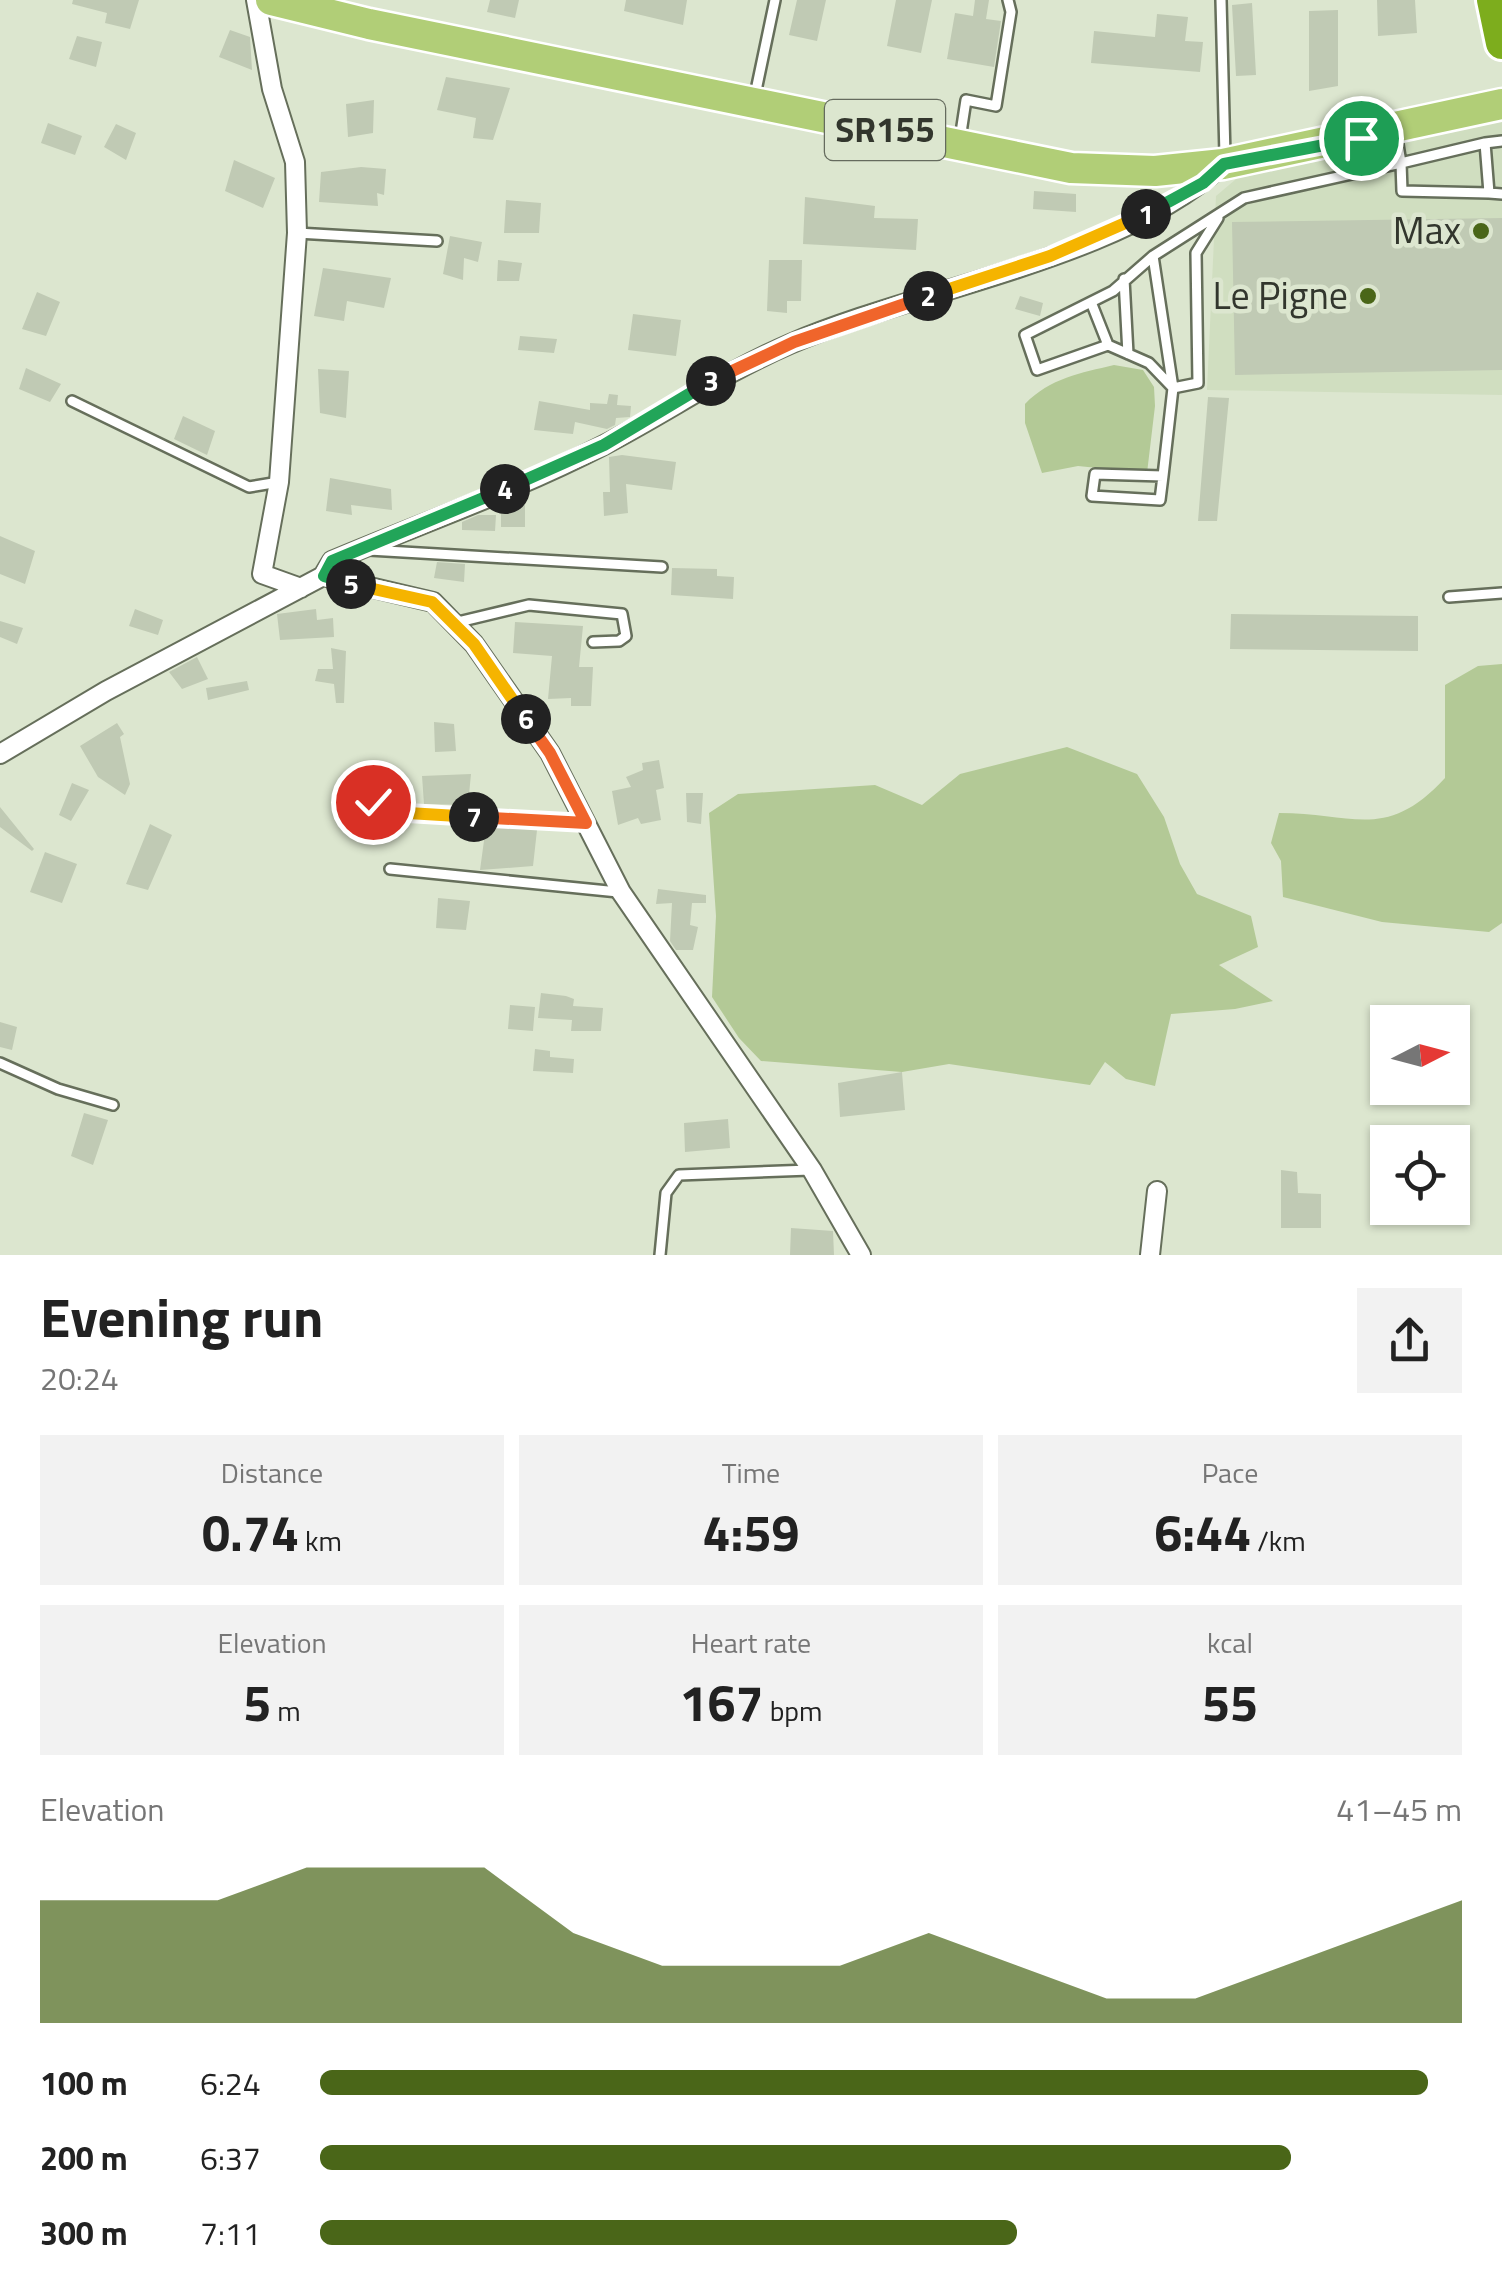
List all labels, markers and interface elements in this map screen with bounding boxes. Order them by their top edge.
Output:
pin [1319,96,1404,181]
road number: SR155 [825,100,945,160]
icon: arrive [1334,111,1389,166]
pin: 1 [1121,189,1171,239]
text: 1 [1138,192,1154,235]
place label: Max [1393,201,1461,259]
marker: Max [1470,220,1492,242]
place label: Le Pigne [1212,266,1348,324]
pin: 2 [903,271,953,321]
text: 2 [920,274,936,317]
marker: Le Pigne [1357,285,1379,307]
pin: 3 [686,356,736,406]
text: 3 [703,359,719,402]
pin: 4 [480,464,530,514]
text: 4 [497,467,513,510]
pin: 5 [326,559,376,609]
text: 5 [343,562,359,605]
pin: 6 [501,694,551,744]
text: 6 [518,697,534,740]
pin [331,760,416,845]
icon: check [346,775,401,830]
pin: 7 [449,792,499,842]
text: 7 [466,795,482,838]
north arrow [1370,1005,1470,1105]
map controls [1370,1005,1470,1225]
button: locate [1370,1125,1470,1225]
text: Evening run [40,1275,323,1358]
button: share [1357,1288,1462,1393]
text: 20:24 [40,1354,119,1402]
text: Distance [221,1451,323,1494]
text: Time [722,1451,780,1494]
text: Pace [1202,1451,1258,1494]
text: 0.74 [202,1494,299,1570]
text: 4:59 [703,1494,799,1570]
text: 6:44 [1154,1494,1251,1570]
text: km [299,1519,342,1562]
text: /km [1251,1519,1306,1562]
text: Elevation [218,1621,326,1664]
text: Heart rate [691,1621,811,1664]
text: kcal [1207,1621,1253,1664]
text: 5 [243,1664,271,1740]
text: 167 [679,1664,763,1740]
text: 55 [1202,1664,1258,1740]
text: m [271,1689,301,1732]
text: bpm [763,1689,823,1732]
text: Elevation [40,1785,164,1833]
text: 41–45 m [1336,1785,1462,1833]
text: 100 m [40,2059,128,2107]
text: 6:24 [200,2059,261,2107]
text: 200 m [40,2134,128,2182]
text: 6:37 [200,2134,261,2182]
text: 300 m [40,2209,128,2257]
text: 7:11 [200,2209,261,2257]

